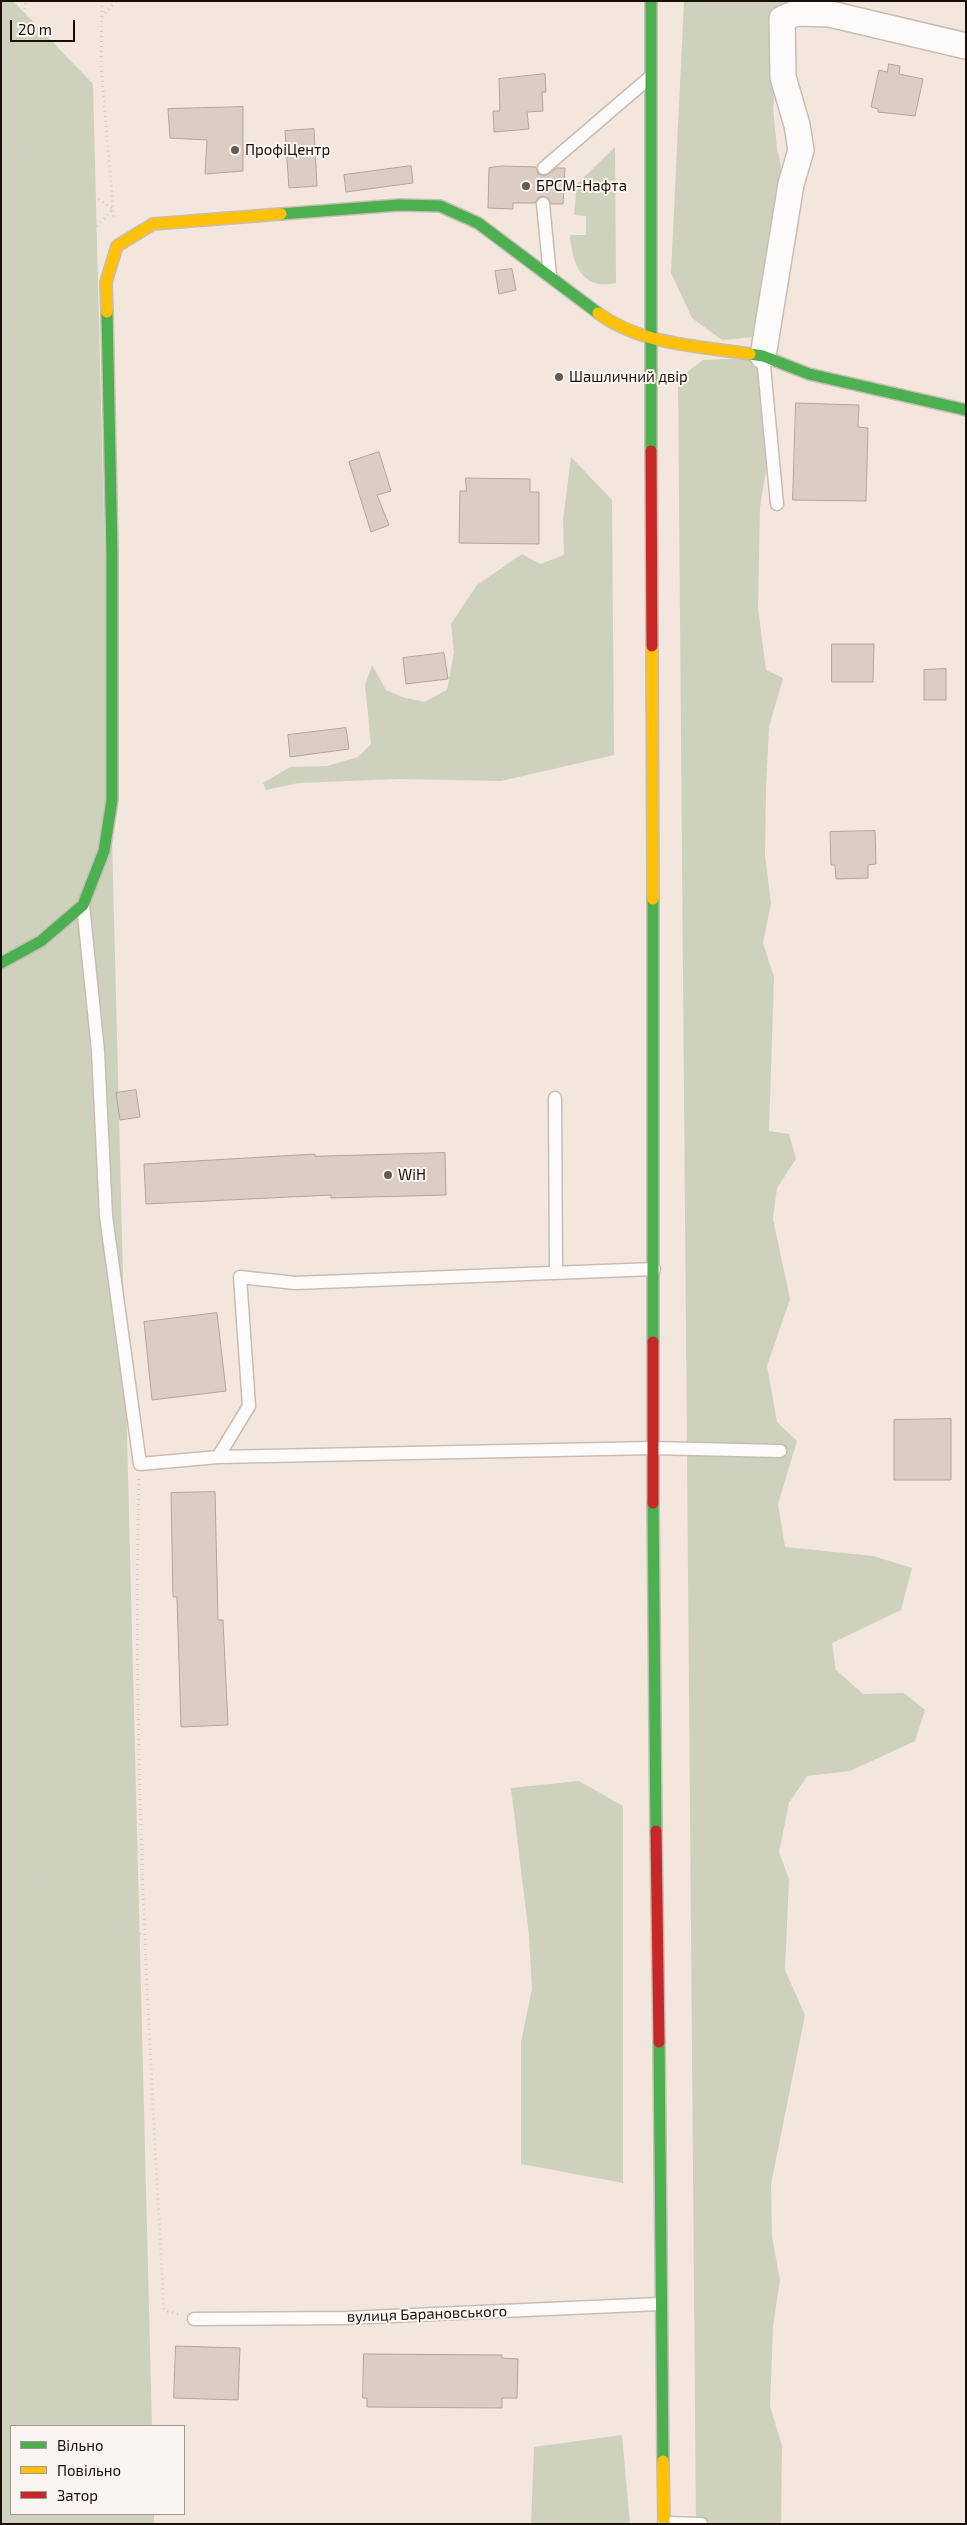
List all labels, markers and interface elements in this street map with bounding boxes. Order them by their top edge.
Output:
scale bar [12,10,78,42]
text: 20 m [18,20,52,38]
place label: ПрофіЦентр [245,141,330,159]
marker: ПрофіЦентр [229,144,241,156]
place label: БРСМ-Нафта [536,177,627,195]
marker: БРСМ-Нафта [520,180,532,192]
place label: Шашличний двір [569,368,688,386]
marker: Шашличний двір [553,371,565,383]
place label: WiH [398,1166,426,1184]
marker: WiH [382,1169,394,1181]
street label: вулиця Барановського [347,2302,507,2326]
legend [10,2425,185,2515]
text: Вільно [57,2436,104,2454]
text: Повільно [57,2461,121,2479]
text: Затор [57,2486,98,2504]

